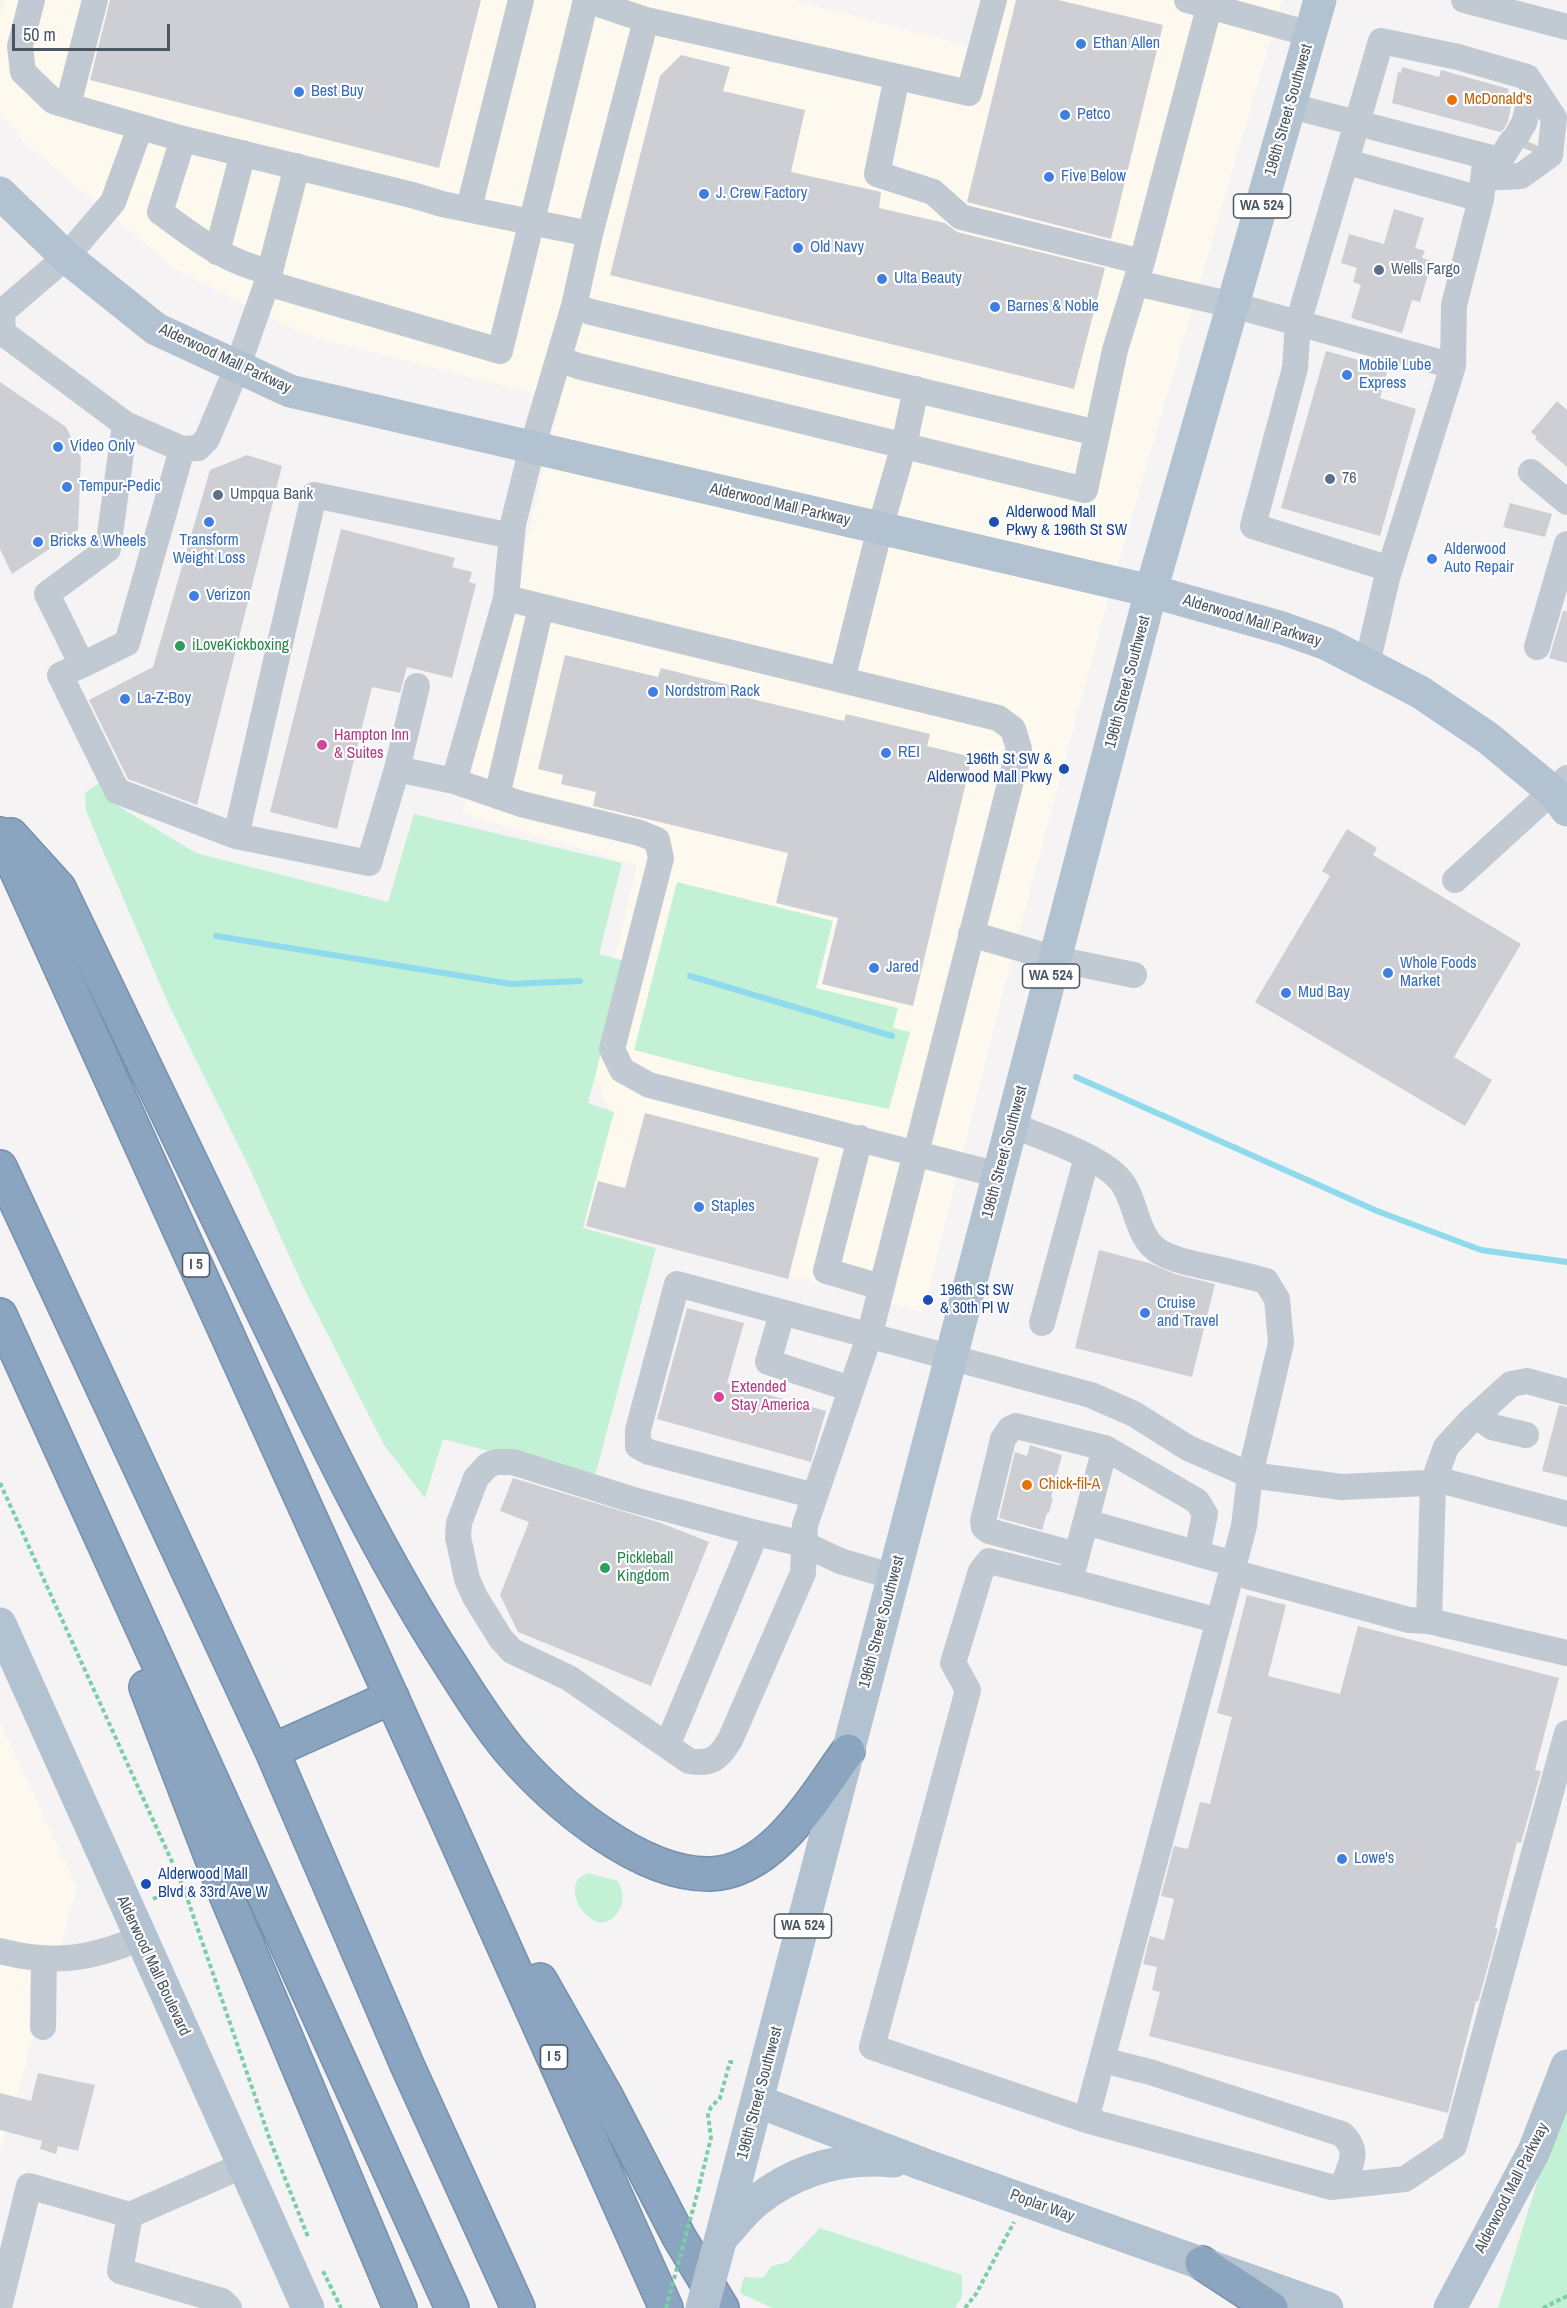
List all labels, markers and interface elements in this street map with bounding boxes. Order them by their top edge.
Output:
scale bar [15,12,172,50]
text: 50 m [23,22,56,47]
place label: Ethan Allen [1093,34,1160,54]
marker: Ethan Allen [1074,37,1088,51]
street label: 196th Street Southwest [1261,42,1317,178]
place label: Best Buy [311,82,364,102]
marker: Best Buy [292,85,306,99]
place label: McDonald's [1464,90,1532,110]
marker: McDonald's [1445,93,1459,107]
place label: Petco [1077,105,1111,125]
marker: Petco [1058,108,1072,122]
place label: Five Below [1061,167,1126,187]
marker: Five Below [1042,170,1056,184]
place label: J. Crew Factory [716,184,807,204]
marker: J. Crew Factory [697,187,711,201]
road number: WA 524 [1234,194,1290,218]
place label: Old Navy [810,238,864,258]
marker: Old Navy [791,241,805,255]
place label: Wells Fargo [1391,260,1460,280]
marker: Wells Fargo [1372,263,1386,277]
place label: Ulta Beauty [894,269,962,289]
marker: Ulta Beauty [875,272,889,286]
place label: Barnes & Noble [1007,297,1099,317]
marker: Barnes & Noble [988,300,1002,314]
street label: Alderwood Mall Parkway [156,320,294,398]
place label: Mobile Lube Express [1359,356,1431,394]
marker: Mobile Lube Express [1340,368,1354,382]
place label: Video Only [70,437,135,457]
marker: Video Only [51,440,65,454]
place label: 76 [1342,469,1357,489]
marker: 76 [1323,472,1337,486]
place label: Tempur-Pedic [79,477,161,497]
street label: Alderwood Mall Parkway [708,479,852,531]
marker: Tempur-Pedic [60,480,74,494]
place label: Umpqua Bank [230,485,313,505]
marker: Umpqua Bank [211,488,225,502]
place label: Alderwood Mall Pkwy & 196th St SW [1006,503,1127,541]
marker: Transform Weight Loss [202,515,216,529]
marker: Alderwood Mall Pkwy & 196th St SW [987,515,1001,529]
place label: Transform Weight Loss [173,531,245,569]
place label: Bricks & Wheels [50,532,146,552]
marker: Bricks & Wheels [31,535,45,549]
place label: Alderwood Auto Repair [1444,540,1514,578]
marker: Alderwood Auto Repair [1425,552,1439,566]
place label: Verizon [206,586,250,606]
marker: Verizon [187,589,201,603]
street label: Alderwood Mall Parkway [1181,591,1323,651]
street label: 196th Street Southwest [1101,614,1155,750]
place label: iLoveKickboxing [192,636,289,656]
marker: iLoveKickboxing [173,639,187,653]
place label: Nordstrom Rack [665,682,760,702]
marker: Nordstrom Rack [646,685,660,699]
place label: La-Z-Boy [137,689,191,709]
marker: La-Z-Boy [118,692,132,706]
place label: Hampton Inn & Suites [334,726,409,764]
marker: Hampton Inn & Suites [315,738,329,752]
place label: REI [898,743,920,763]
marker: REI [879,746,893,760]
place label: 196th St SW & Alderwood Mall Pkwy [927,750,1052,788]
marker: 196th St SW & Alderwood Mall Pkwy [1057,762,1071,776]
place label: Whole Foods Market [1400,954,1477,992]
place label: Jared [886,958,919,978]
marker: Jared [867,961,881,975]
road number: WA 524 [1022,964,1080,988]
marker: Whole Foods Market [1381,966,1395,980]
place label: Mud Bay [1298,983,1350,1003]
marker: Mud Bay [1279,986,1293,1000]
street label: 196th Street Southwest [978,1084,1032,1220]
place label: Staples [711,1197,755,1217]
marker: Staples [692,1200,706,1214]
road number: I 5 [182,1253,210,1277]
place label: 196th St SW & 30th Pl W [940,1281,1014,1319]
marker: 196th St SW & 30th Pl W [921,1293,935,1307]
place label: Cruise and Travel [1157,1294,1219,1332]
marker: Cruise and Travel [1138,1306,1152,1320]
place label: Extended Stay America [731,1378,810,1416]
marker: Extended Stay America [712,1390,726,1404]
place label: Chick-fil-A [1039,1475,1100,1495]
marker: Chick-fil-A [1020,1478,1034,1492]
place label: Pickleball Kingdom [617,1549,673,1587]
street label: 196th Street Southwest [855,1554,909,1690]
marker: Pickleball Kingdom [598,1561,612,1575]
place label: Lowe's [1354,1849,1394,1869]
marker: Lowe's [1335,1852,1349,1866]
place label: Alderwood Mall Blvd & 33rd Ave W [158,1865,268,1903]
marker: Alderwood Mall Blvd & 33rd Ave W [139,1877,153,1891]
street label: Alderwood Mall Boulevard [112,1893,194,2039]
road number: WA 524 [774,1914,832,1938]
street label: 196th Street Southwest [733,2025,787,2161]
road number: I 5 [540,2045,568,2069]
street label: Alderwood Mall Parkway [1471,2120,1553,2256]
street label: Poplar Way [1007,2185,1077,2227]

